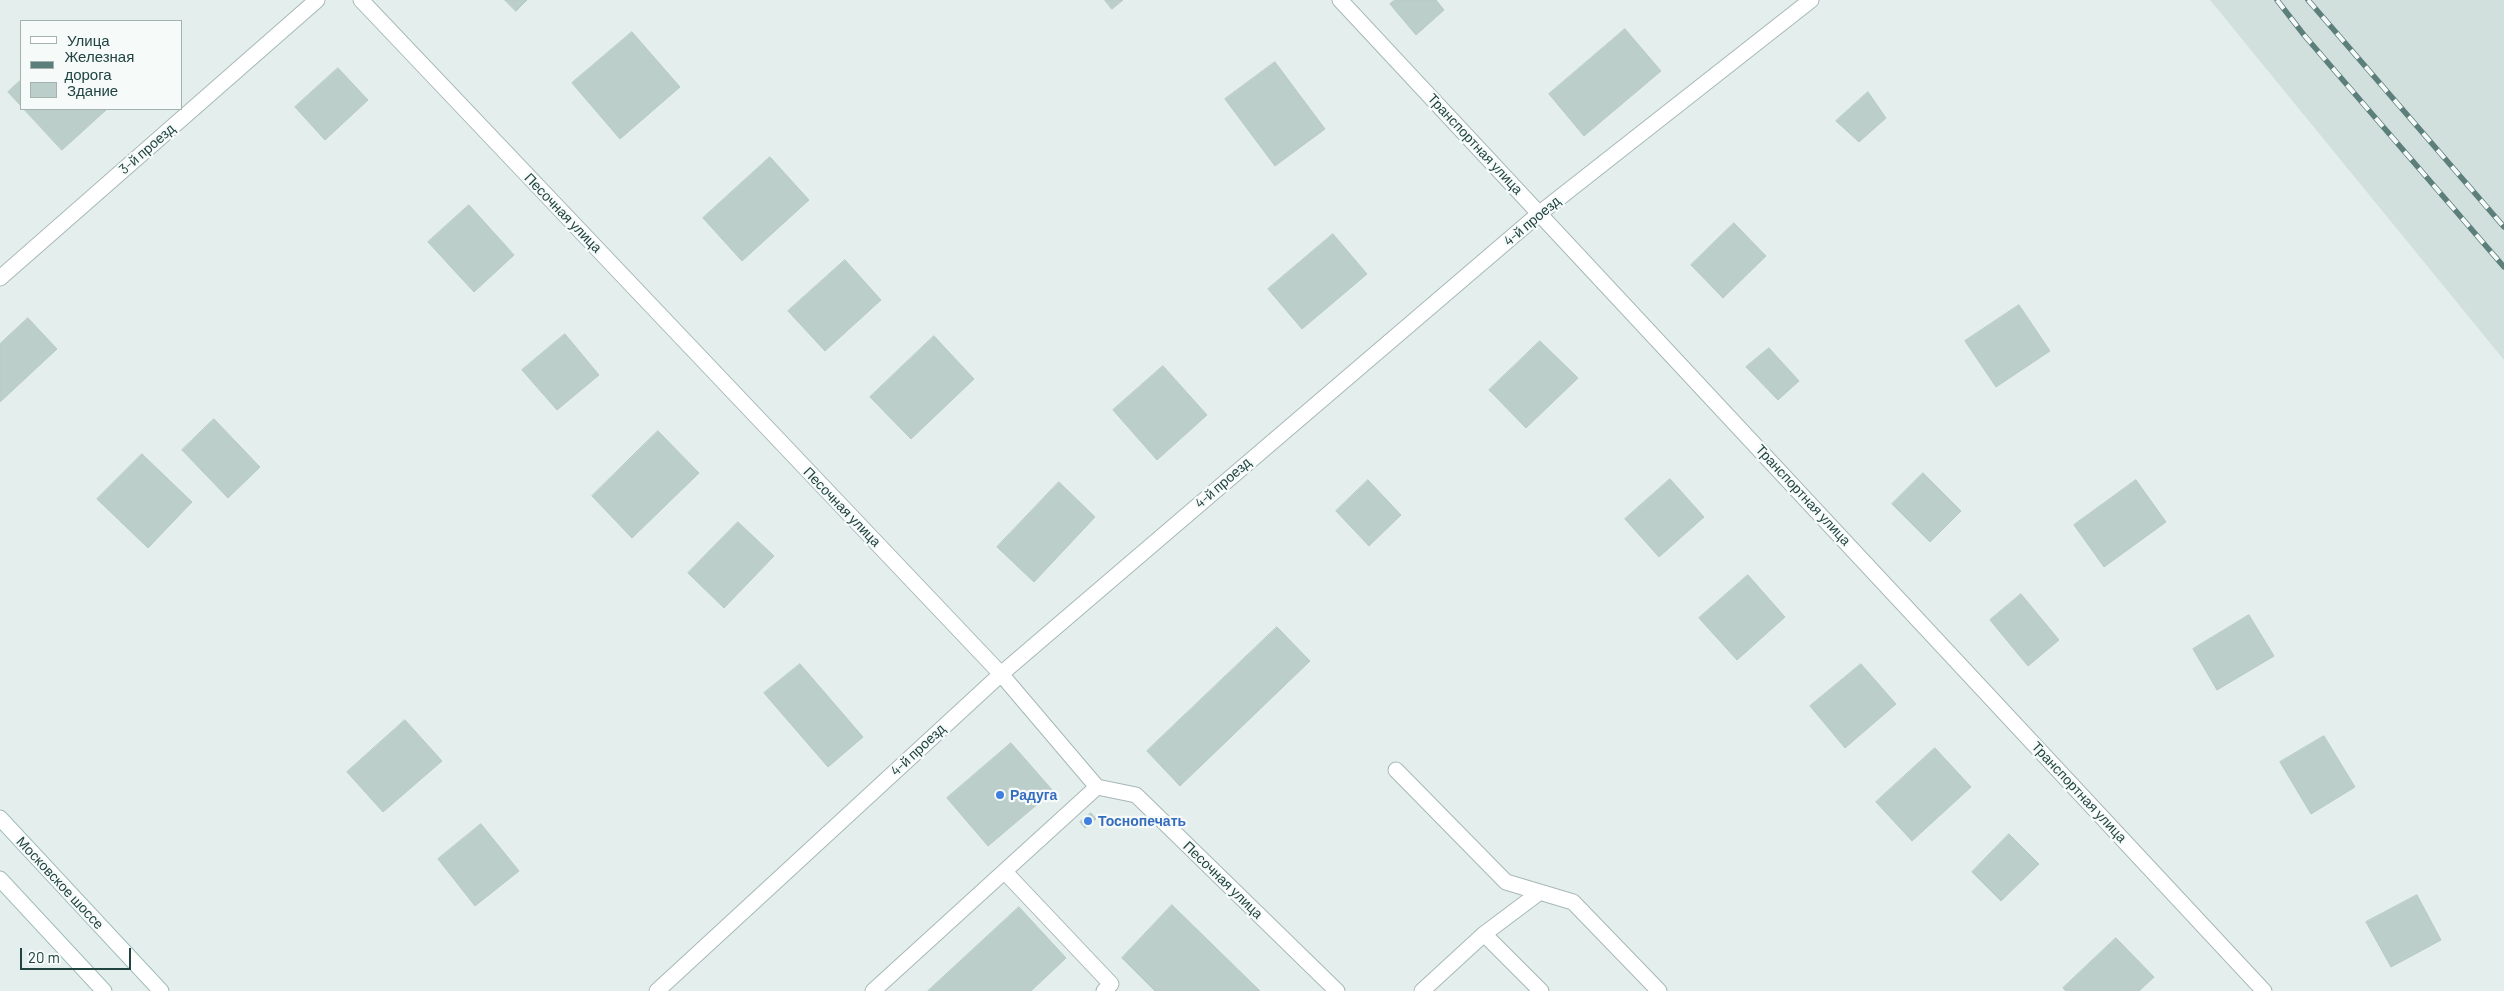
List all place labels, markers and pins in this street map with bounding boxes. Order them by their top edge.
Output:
place label: Радуга [1010,787,1057,803]
marker: Радуга [994,789,1006,801]
place label: Тоснопечать [1098,813,1186,829]
marker: Тоснопечать [1082,815,1094,827]

